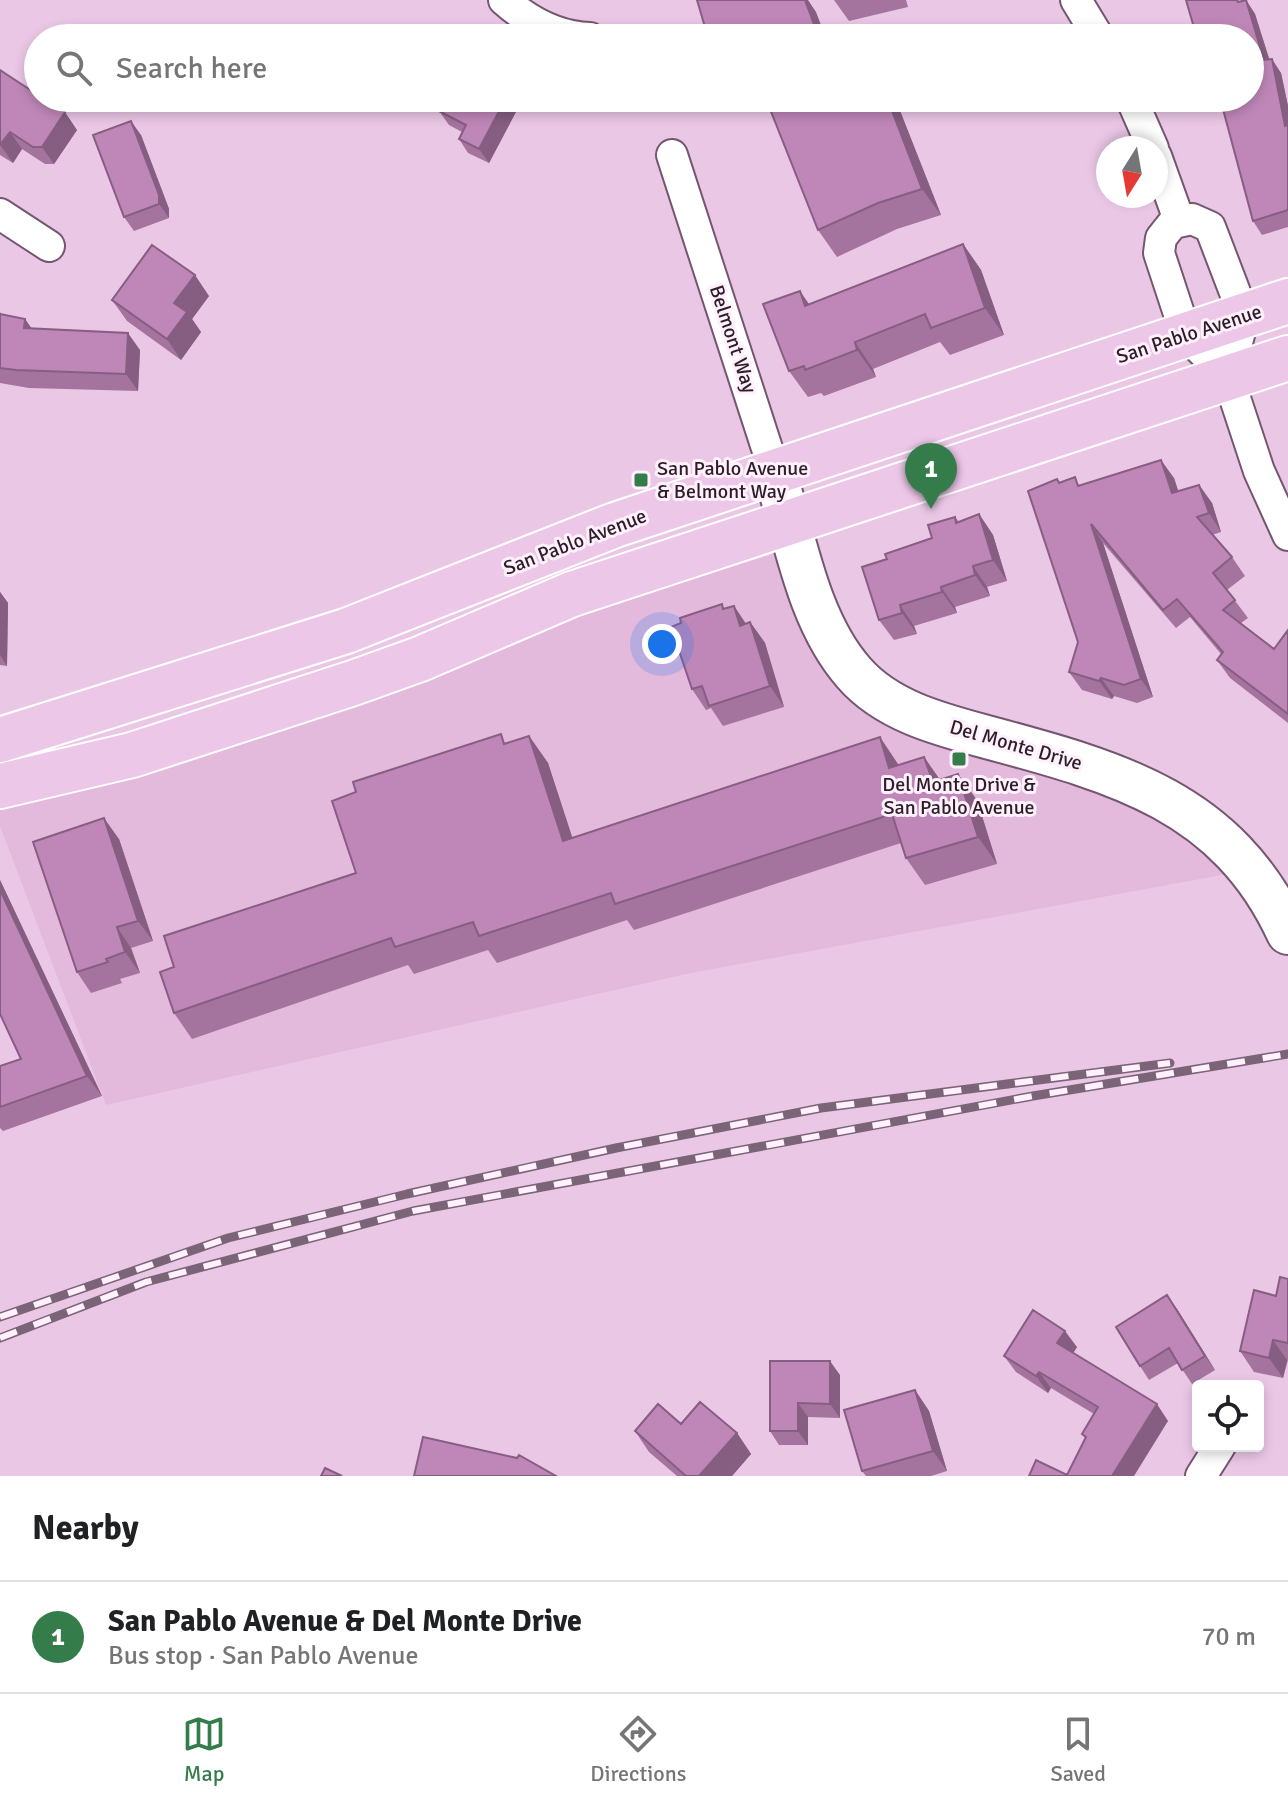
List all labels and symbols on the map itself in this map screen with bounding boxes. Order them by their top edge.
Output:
north arrow [1096,136,1168,208]
street label: Belmont Way [704,282,762,397]
street label: San Pablo Avenue [1113,299,1265,369]
pin: 1 [905,443,957,509]
place label: San Pablo Avenue & Belmont Way [657,456,808,504]
marker: San Pablo Avenue & Belmont Way [632,471,650,489]
street label: San Pablo Avenue [500,503,650,581]
your location [642,624,682,664]
street label: Del Monte Drive [947,714,1085,776]
marker: Del Monte Drive & San Pablo Avenue [950,750,968,768]
place label: Del Monte Drive & San Pablo Avenue [882,772,1036,820]

